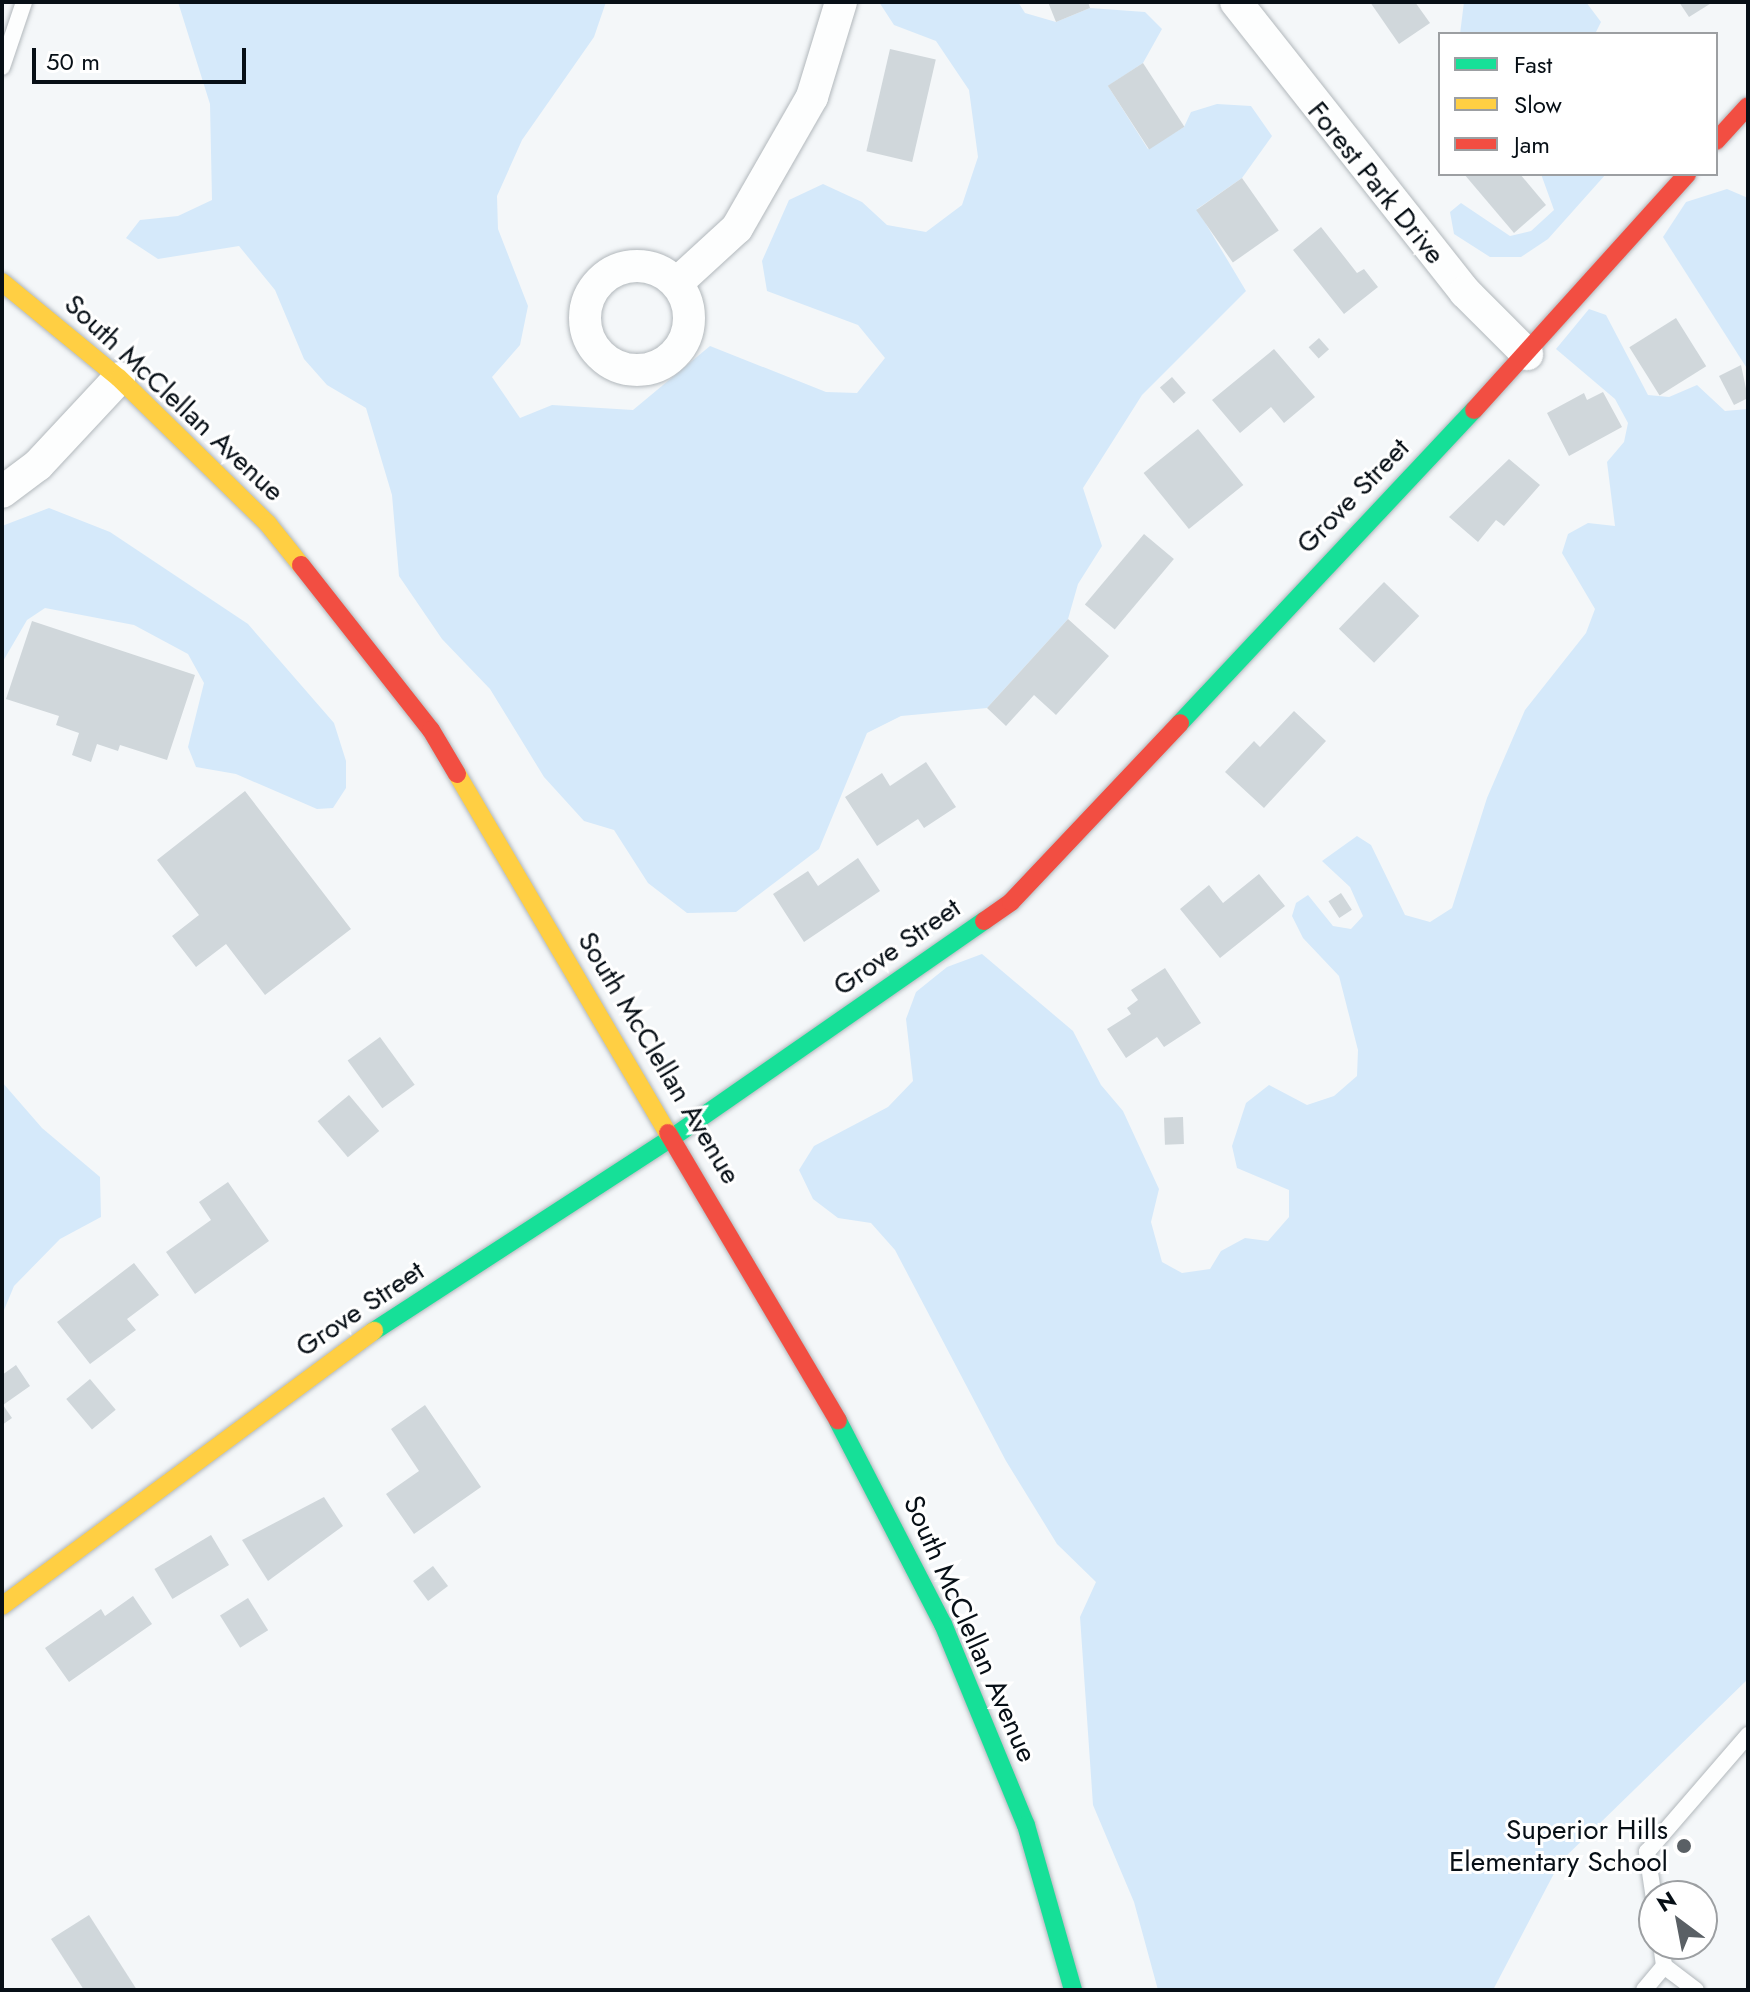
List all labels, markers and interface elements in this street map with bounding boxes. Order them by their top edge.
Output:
scale bar [36,32,250,82]
legend [1438,32,1718,176]
text: 50 m [46,44,100,79]
text: Fast [1514,47,1552,82]
text: Slow [1514,87,1562,122]
street label: Forest Park Drive [1300,95,1452,271]
text: Jam [1514,127,1550,162]
street label: South McClellan Avenue [57,288,291,508]
street label: Grove Street [1290,431,1416,561]
street label: Grove Street [827,891,967,1003]
street label: South McClellan Avenue [570,926,748,1190]
street label: Grove Street [290,1254,430,1364]
street label: South McClellan Avenue [896,1491,1044,1767]
place label: Superior Hills Elementary School [1449,1813,1668,1879]
marker: Superior Hills Elementary School [1675,1837,1693,1855]
north arrow [1638,1880,1718,1960]
text: N [1650,1883,1682,1920]

